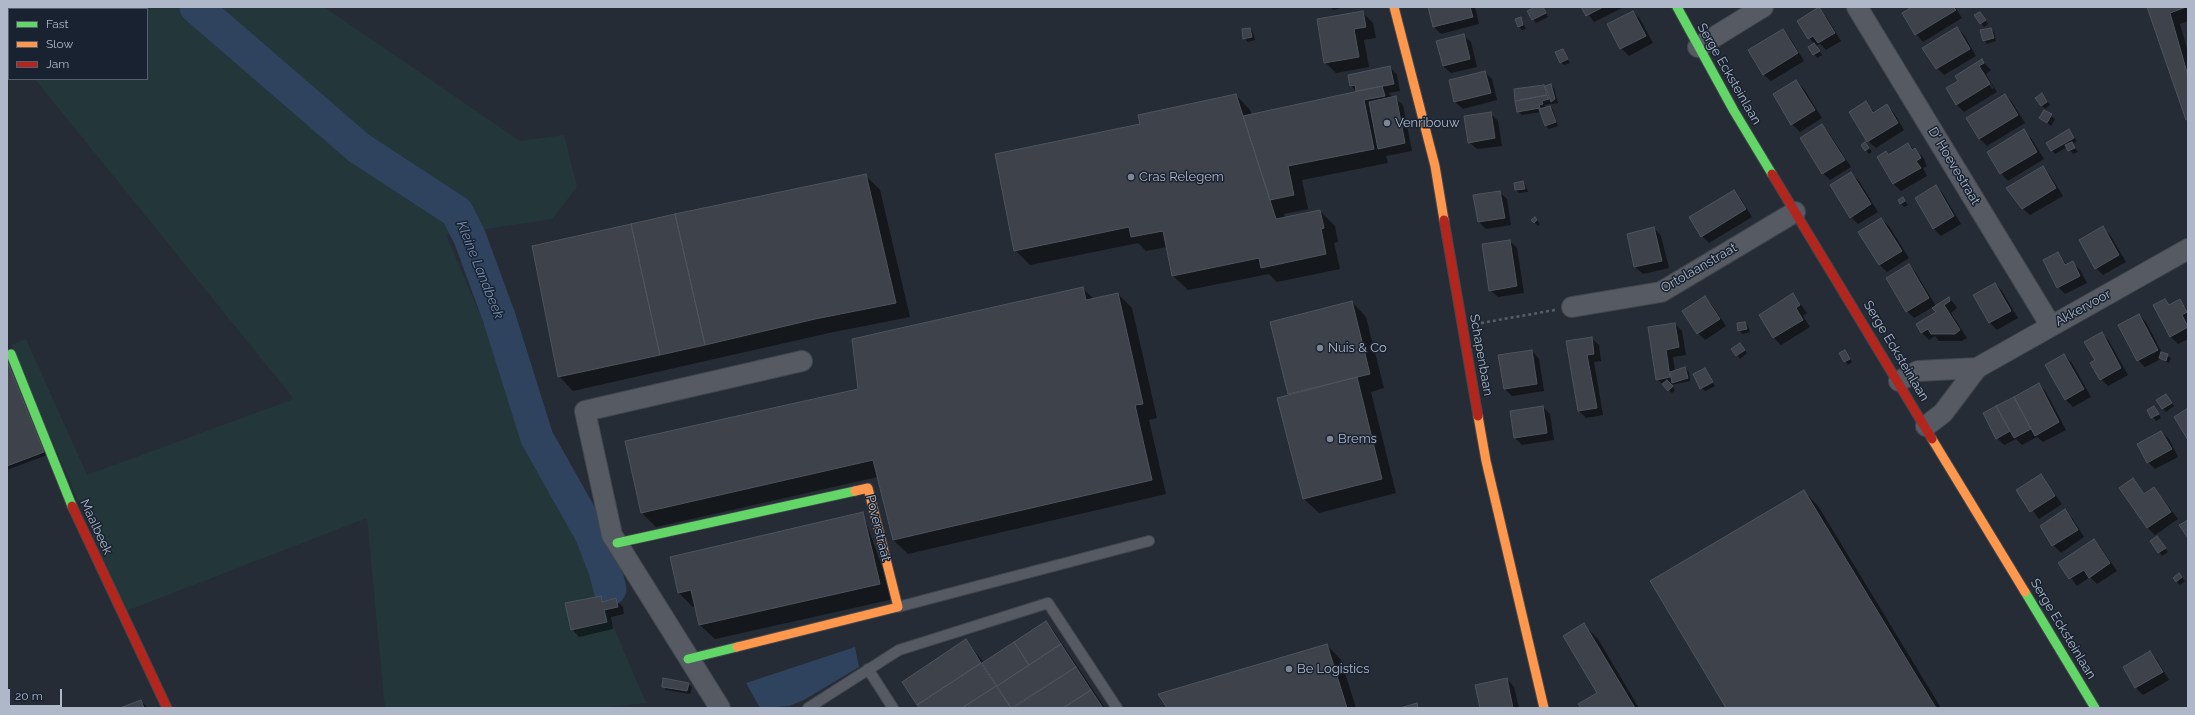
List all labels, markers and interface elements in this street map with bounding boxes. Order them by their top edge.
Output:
legend [8,8,148,80]
text: Fast [46,17,69,31]
street label: Serge Ecksteinlaan [1694,21,1764,127]
text: Slow [46,37,73,51]
text: Jam [46,57,69,71]
place label: Venribouw [1395,115,1460,131]
marker: Venribouw [1382,118,1392,128]
street label: D' Hoevestraat [1925,124,1983,208]
place label: Cras Relegem [1139,169,1224,185]
marker: Cras Relegem [1126,172,1136,182]
water label: Kleine Landbeek [453,218,507,322]
street label: Ortolaanstraat [1658,240,1740,296]
street label: Akkervoor [2052,286,2114,330]
street label: Serge Ecksteinlaan [1860,298,1932,404]
street label: Schapenbaan [1466,313,1496,397]
place label: Nuis & Co [1328,340,1387,356]
marker: Nuis & Co [1315,343,1325,353]
place label: Brems [1338,431,1377,447]
marker: Brems [1325,434,1335,444]
street label: Poverstraat [862,493,894,563]
street label: Maalbeek [76,497,116,557]
street label: Serge Ecksteinlaan [2027,576,2099,682]
place label: Be Logistics [1297,661,1370,677]
marker: Be Logistics [1284,664,1294,674]
scale bar [10,681,64,707]
text: 20 m [15,689,43,703]

